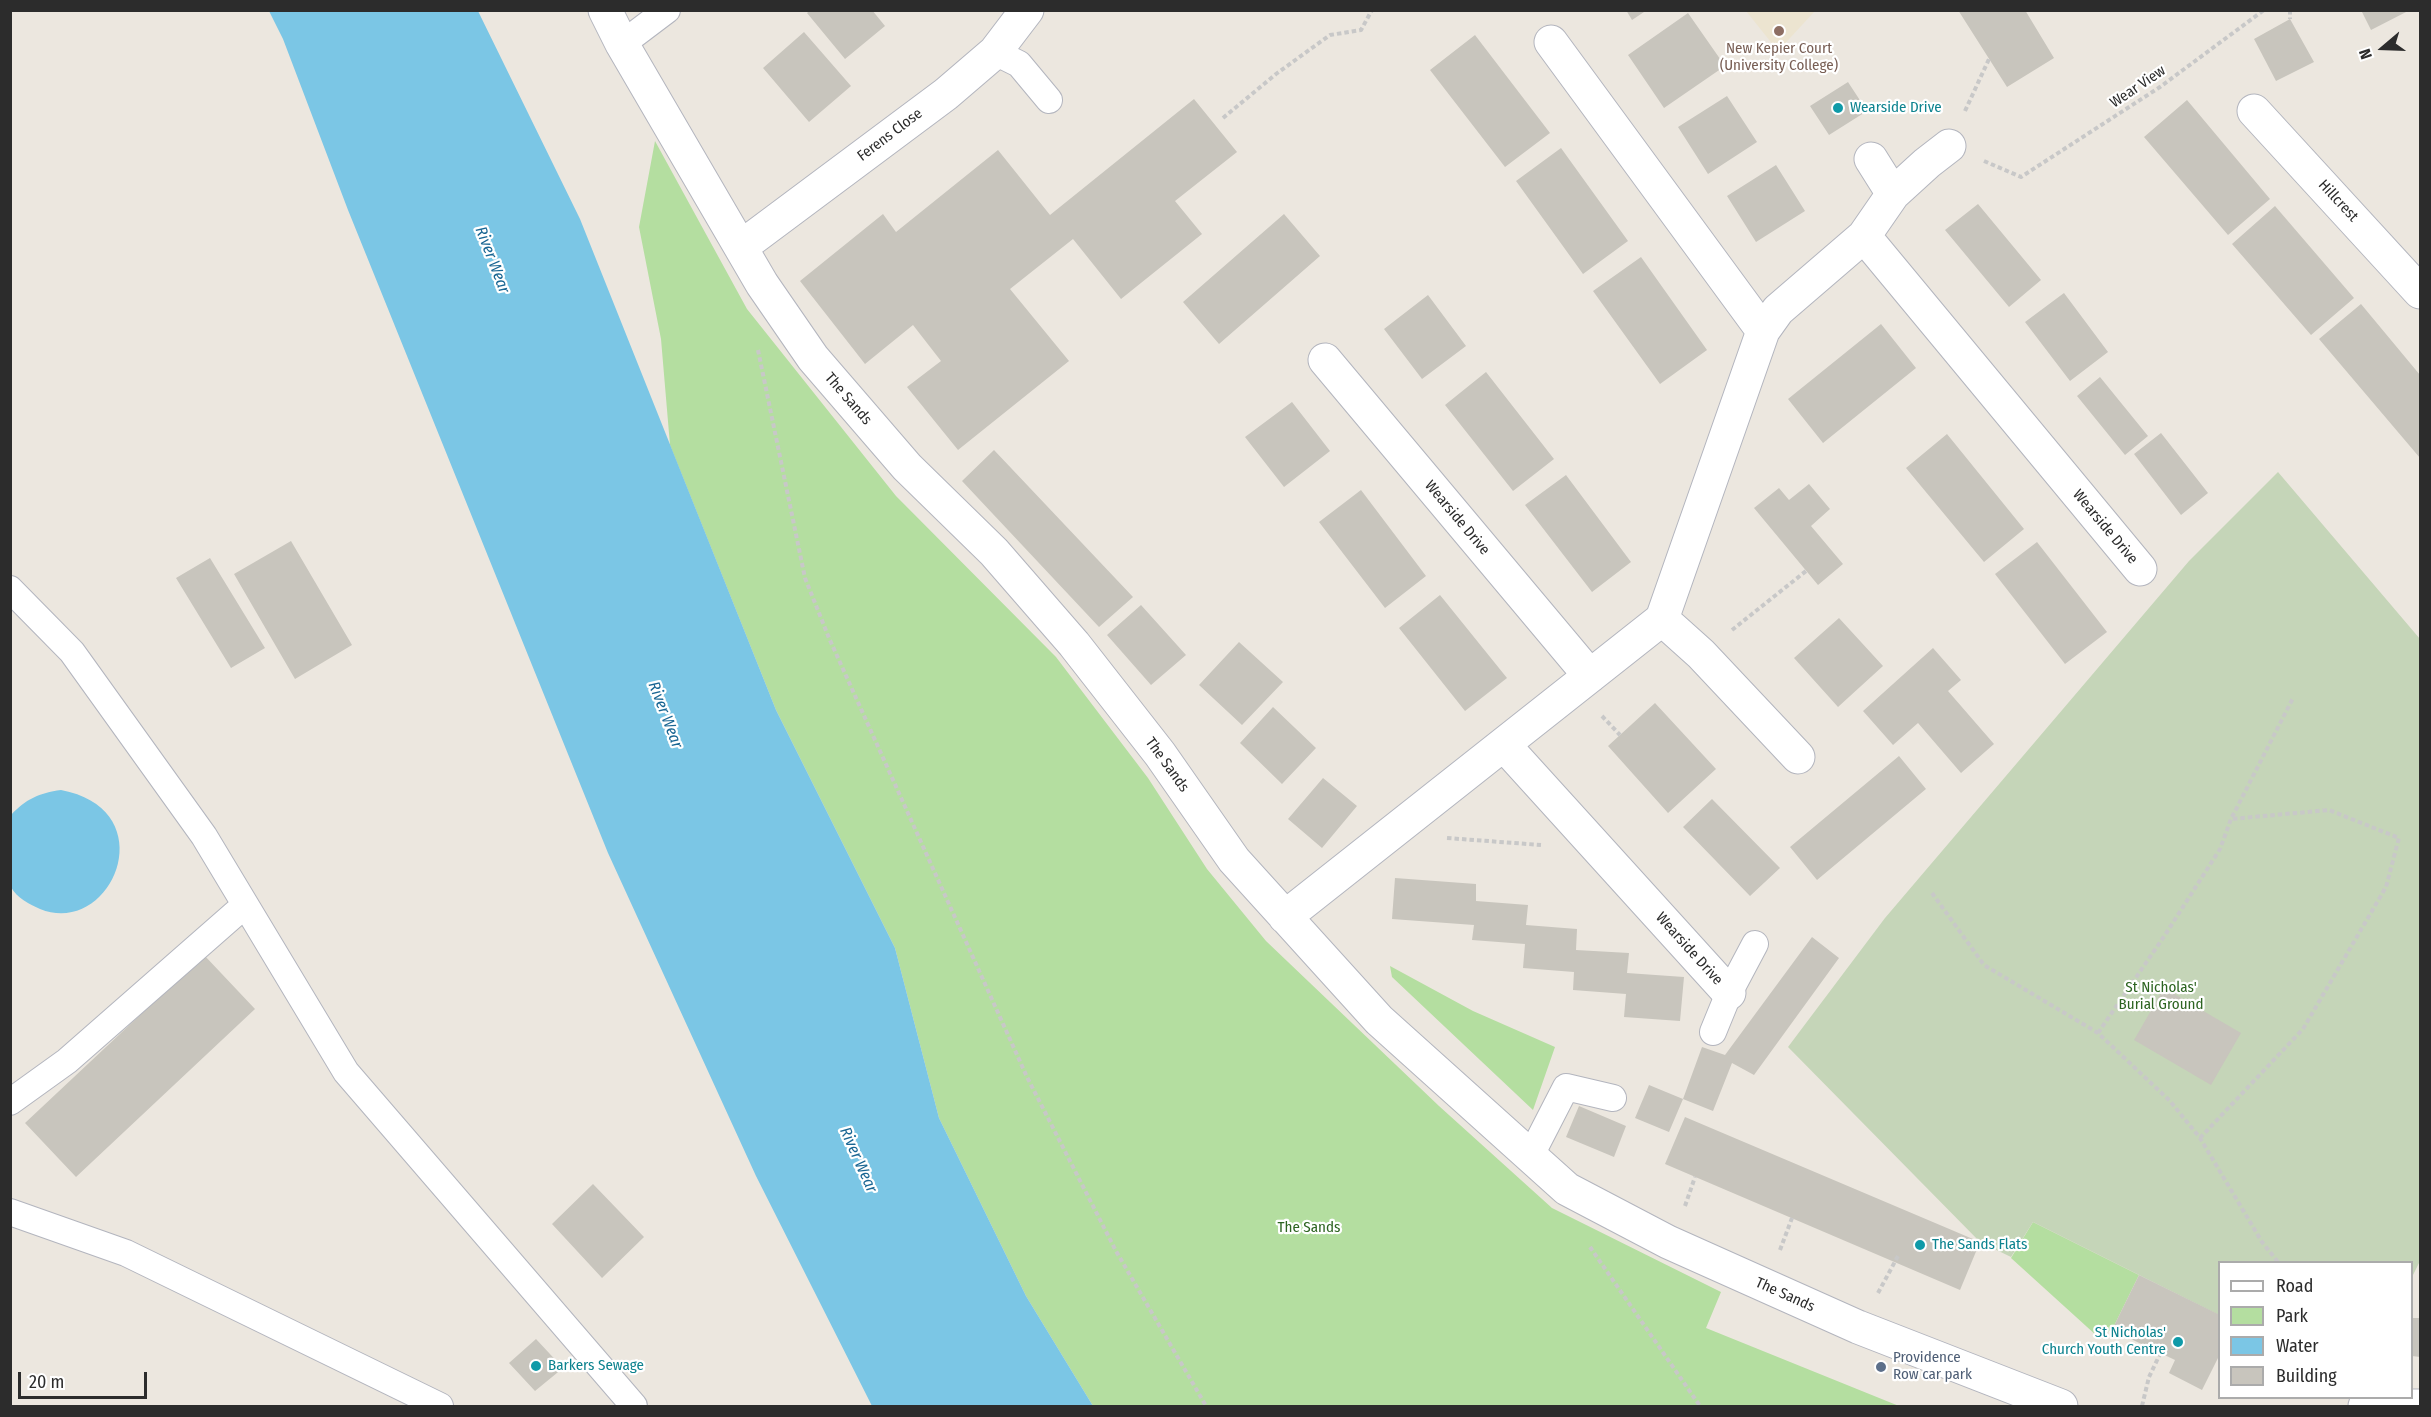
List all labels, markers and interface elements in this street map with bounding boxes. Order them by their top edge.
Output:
north arrow [2353,18,2413,78]
marker: New Kepier Court (University College) [1772,24,1786,38]
place label: New Kepier Court (University College) [1720,40,1838,75]
text: N [2355,46,2376,62]
street label: Wear View [2107,62,2169,112]
place label: Wearside Drive [1850,99,1942,117]
marker: Wearside Drive [1831,101,1845,115]
street label: Ferens Close [854,105,926,165]
street label: Hillcrest [2314,176,2362,226]
water label: River Wear [471,224,513,296]
street label: The Sands [821,369,875,429]
street label: Wearside Drive [1421,477,1493,559]
street label: Wearside Drive [2069,486,2141,568]
water label: River Wear [644,679,686,751]
street label: The Sands [1141,734,1193,796]
street label: Wearside Drive [1652,909,1726,989]
park label: St Nicholas' Burial Ground [2119,979,2203,1014]
water label: River Wear [835,1124,881,1196]
park label: The Sands [1278,1219,1340,1237]
place label: The Sands Flats [1932,1236,2027,1254]
marker: The Sands Flats [1913,1238,1927,1252]
legend [2218,1261,2413,1399]
street label: The Sands [1753,1274,1817,1316]
text: Road [2276,1275,2313,1297]
text: Park [2276,1305,2308,1327]
place label: St Nicholas' Church Youth Centre [2042,1324,2166,1359]
marker: St Nicholas' Church Youth Centre [2171,1335,2185,1349]
text: Water [2276,1335,2319,1357]
place label: Providence Row car park [1893,1349,1972,1384]
place label: Barkers Sewage [548,1357,644,1375]
marker: Barkers Sewage [529,1359,543,1373]
scale bar [21,1360,150,1398]
marker: Providence Row car park [1874,1360,1888,1374]
text: Building [2276,1365,2337,1387]
text: 20 m [29,1371,64,1393]

